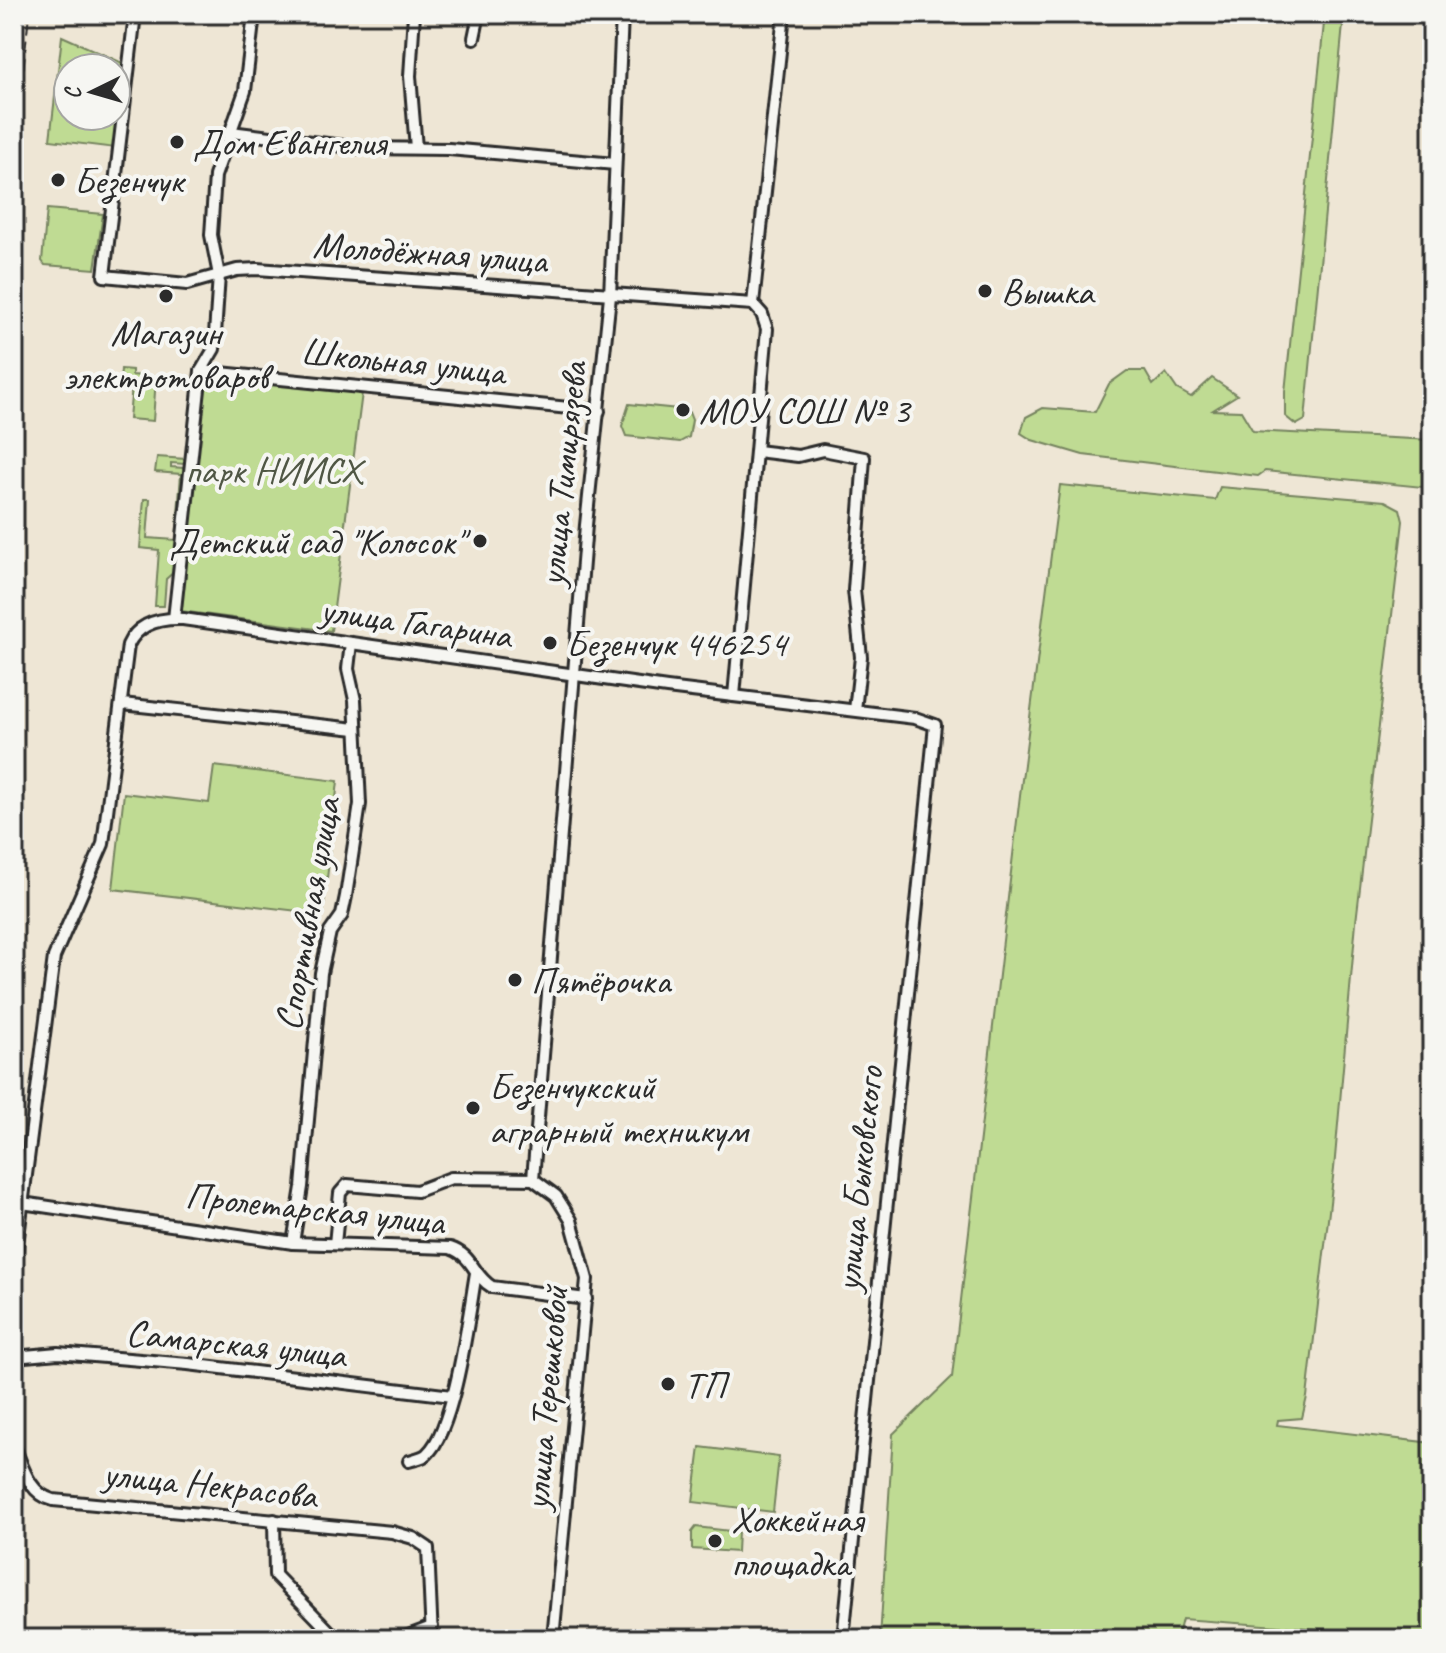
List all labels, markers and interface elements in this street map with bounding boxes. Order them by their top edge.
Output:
north arrow [52,52,132,132]
text: С [58,84,87,100]
place label: Дом Евангелия [193,119,389,166]
marker: Дом Евангелия [168,133,186,151]
place label: Безенчук [74,157,187,204]
marker: Безенчук [49,171,67,189]
street label: Молодёжная улица [311,221,551,284]
place label: Вышка [1001,268,1096,315]
marker: Вышка [976,282,994,300]
marker: Магазин электротоваров [157,287,175,305]
place label: Магазин электротоваров [64,309,274,400]
street label: Школьная улица [299,327,511,396]
street label: улица Тимирязева [527,357,598,590]
place label: МОУ СОШ № 3 [699,387,912,434]
marker: МОУ СОШ № 3 [674,401,692,419]
park label: парк НИИСХ [185,447,367,494]
place label: Детский сад "Колосок" [170,518,471,565]
marker: Детский сад "Колосок" [471,532,489,550]
street label: улица Гагарина [315,586,517,659]
place label: Безенчук 446254 [566,620,791,667]
marker: Безенчук 446254 [541,634,559,652]
street label: Спортивная улица [264,792,351,1034]
place label: Пятёрочка [531,957,673,1004]
marker: Пятёрочка [506,971,524,989]
place label: Безенчукский аграрный техникум [489,1063,750,1154]
street label: улица Быковского [823,1063,894,1296]
marker: Безенчукский аграрный техникум [464,1099,482,1117]
street label: Пролетарская улица [183,1172,449,1246]
street label: улица Терешковой [512,1282,579,1514]
street label: Самарская улица [124,1309,351,1379]
place label: ТП [684,1361,730,1408]
marker: ТП [659,1375,677,1393]
street label: улица Некрасова [99,1450,321,1519]
place label: Хоккейная площадка [731,1496,866,1587]
marker: Хоккейная площадка [706,1532,724,1550]

